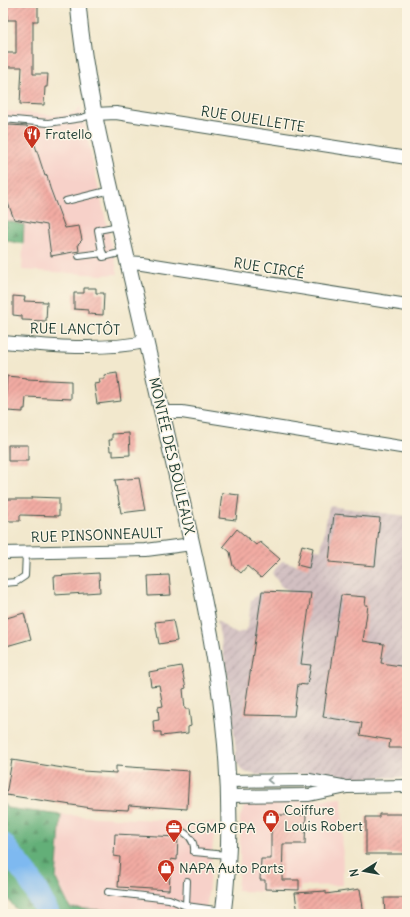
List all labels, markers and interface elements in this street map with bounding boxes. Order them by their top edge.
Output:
street label: RUE OUELLETTE [200,102,306,136]
restaurant icon: Fratello [22,124,42,149]
place label: Fratello [45,125,92,143]
street label: RUE CIRCÉ [232,254,306,282]
street label: RUE LANCTÔT [30,319,120,339]
street label: MONTÉE DES BOULEAUX [145,376,199,537]
street label: RUE PINSONNEAULT [30,524,164,546]
one-way arrow [267,776,273,784]
place label: Coiffure Louis Robert [284,801,363,835]
shop icon: Coiffure Louis Robert [261,808,281,833]
office icon: CGMP CPA [164,818,184,843]
place label: CGMP CPA [187,819,255,837]
north arrow [344,851,384,891]
shop icon: NAPA Auto Parts [156,858,176,883]
place label: NAPA Auto Parts [179,859,284,877]
text: N [347,868,362,878]

